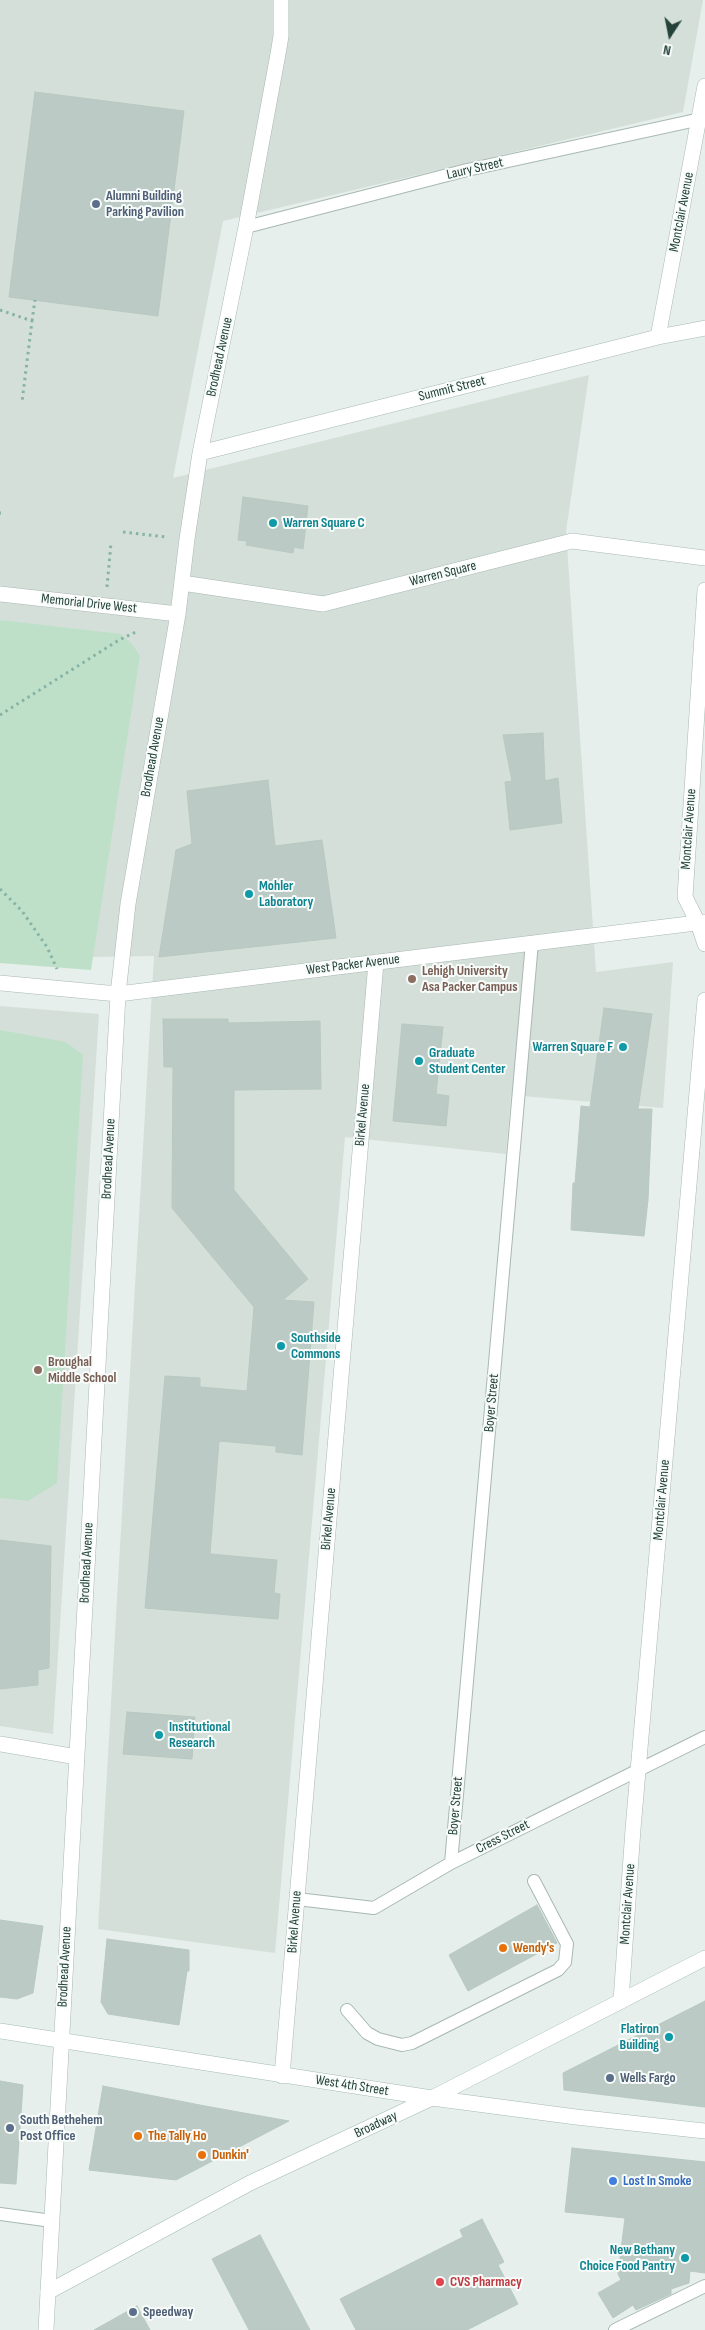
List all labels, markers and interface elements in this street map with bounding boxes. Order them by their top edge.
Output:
north arrow [645,10,695,60]
text: N [662,41,672,59]
street label: Laury Street [445,154,505,184]
street label: Montclair Avenue [666,171,698,253]
place label: Alumni Building Parking Pavilion [106,188,184,220]
marker: Alumni Building Parking Pavilion [90,198,102,210]
street label: Brodhead Avenue [203,316,237,398]
street label: Summit Street [417,373,487,405]
place label: Warren Square C [283,515,365,531]
marker: Warren Square C [267,517,279,529]
street label: Warren Square [408,558,478,590]
street label: Memorial Drive West [40,591,138,617]
street label: Brodhead Avenue [138,716,168,798]
street label: Montclair Avenue [678,788,700,870]
place label: Mohler Laboratory [259,878,313,910]
marker: Mohler Laboratory [243,888,255,900]
street label: West Packer Avenue [305,951,401,979]
place label: Lehigh University Asa Packer Campus [422,963,518,996]
marker: Lehigh University Asa Packer Campus [406,973,418,985]
place label: Warren Square F [533,1039,613,1055]
marker: Warren Square F [617,1041,629,1053]
place label: Graduate Student Center [429,1045,505,1078]
marker: Graduate Student Center [413,1055,425,1067]
street label: Birkel Avenue [352,1083,374,1147]
street label: Brodhead Avenue [98,1118,120,1200]
place label: Southside Commons [291,1330,341,1362]
marker: Southside Commons [275,1340,287,1352]
place label: Broughal Middle School [48,1354,116,1386]
marker: Broughal Middle School [32,1364,44,1376]
street label: Boyer Street [481,1373,503,1433]
street label: Montclair Avenue [650,1459,674,1541]
street label: Birkel Avenue [318,1487,340,1551]
street label: Brodhead Avenue [76,1522,98,1604]
place label: Institutional Research [169,1719,230,1751]
marker: Institutional Research [153,1729,165,1741]
street label: Boyer Street [445,1776,467,1836]
street label: Cress Street [473,1816,533,1858]
street label: Montclair Avenue [617,1863,639,1945]
street label: Birkel Avenue [284,1890,306,1954]
street label: Brodhead Avenue [54,1926,76,2008]
place label: Wendy's [513,1940,554,1956]
marker: Wendy's [497,1942,509,1954]
place label: Flatiron Building [619,2021,659,2054]
marker: Flatiron Building [663,2031,675,2043]
place label: Wells Fargo [620,2070,676,2086]
street label: West 4th Street [314,2072,390,2100]
marker: Wells Fargo [604,2072,616,2084]
street label: Broadway [352,2108,400,2142]
place label: South Bethehem Post Office [20,2112,103,2144]
marker: South Bethehem Post Office [4,2122,16,2134]
place label: The Tally Ho [148,2128,207,2144]
marker: The Tally Ho [132,2130,144,2142]
place label: Dunkin' [212,2147,249,2163]
marker: Dunkin' [196,2149,208,2161]
place label: Lost In Smoke [623,2173,692,2189]
marker: Lost In Smoke [607,2175,619,2187]
place label: New Bethany Choice Food Pantry [579,2242,675,2274]
marker: New Bethany Choice Food Pantry [679,2252,691,2264]
place label: CVS Pharmacy [450,2274,522,2290]
marker: CVS Pharmacy [434,2276,446,2288]
place label: Speedway [143,2304,193,2320]
marker: Speedway [127,2306,139,2318]

